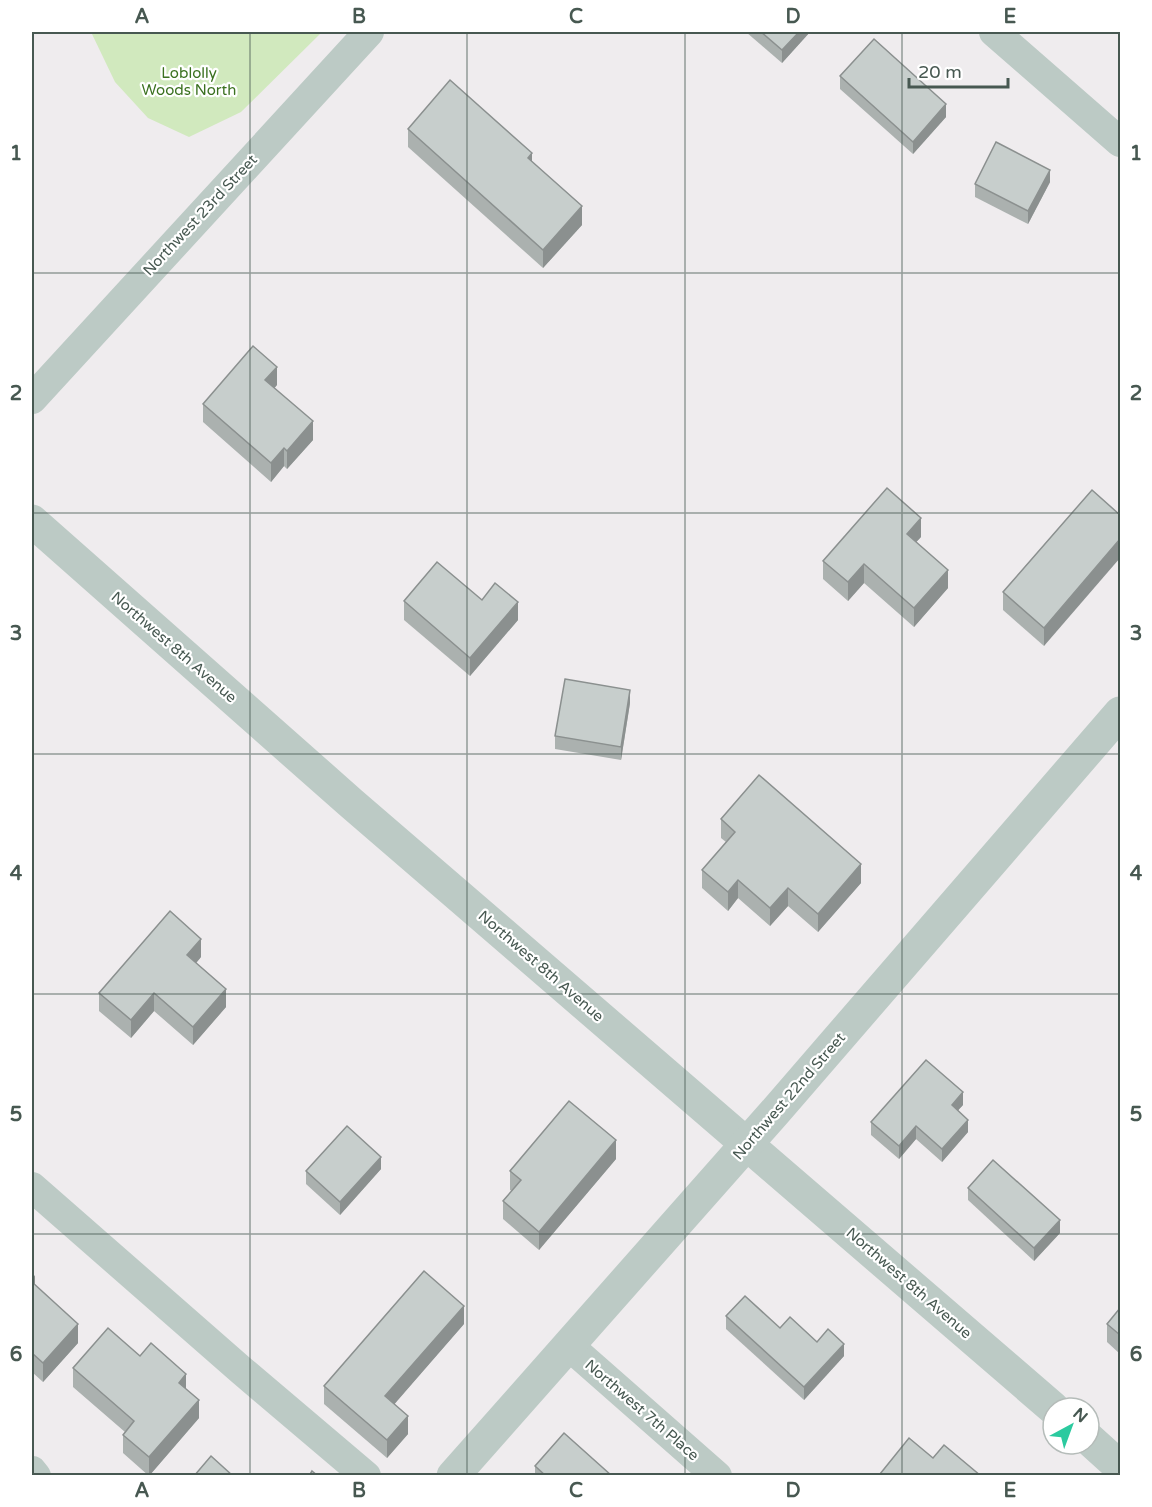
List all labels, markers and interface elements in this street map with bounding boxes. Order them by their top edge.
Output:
text: A [135,5,150,29]
text: B [352,5,366,29]
text: C [569,5,583,29]
text: D [785,5,801,29]
text: E [1004,5,1017,29]
scale bar [909,51,1008,89]
text: 20 m [918,61,962,83]
park label: Loblolly Woods North [142,64,236,99]
text: 1 [10,142,22,166]
text: 1 [1130,142,1142,166]
street label: Northwest 23rd Street [139,151,261,279]
text: 2 [10,382,22,406]
text: 2 [1130,382,1142,406]
street label: Northwest 8th Avenue [108,588,240,706]
text: 3 [10,622,22,646]
text: 3 [1130,622,1142,646]
text: 4 [10,862,23,886]
text: 4 [1130,862,1143,886]
street label: Northwest 8th Avenue [475,907,607,1025]
street label: Northwest 22nd Street [729,1029,849,1163]
text: 5 [10,1103,22,1127]
text: 5 [1130,1103,1142,1127]
street label: Northwest 8th Avenue [843,1224,975,1342]
text: 6 [10,1343,22,1367]
text: 6 [1130,1343,1142,1367]
street label: Northwest 7th Place [581,1356,703,1464]
north arrow [1041,1396,1101,1456]
text: N [1069,1404,1092,1427]
text: A [135,1479,150,1503]
text: B [352,1479,366,1503]
text: C [569,1479,583,1503]
text: D [785,1479,801,1503]
text: E [1004,1479,1017,1503]

